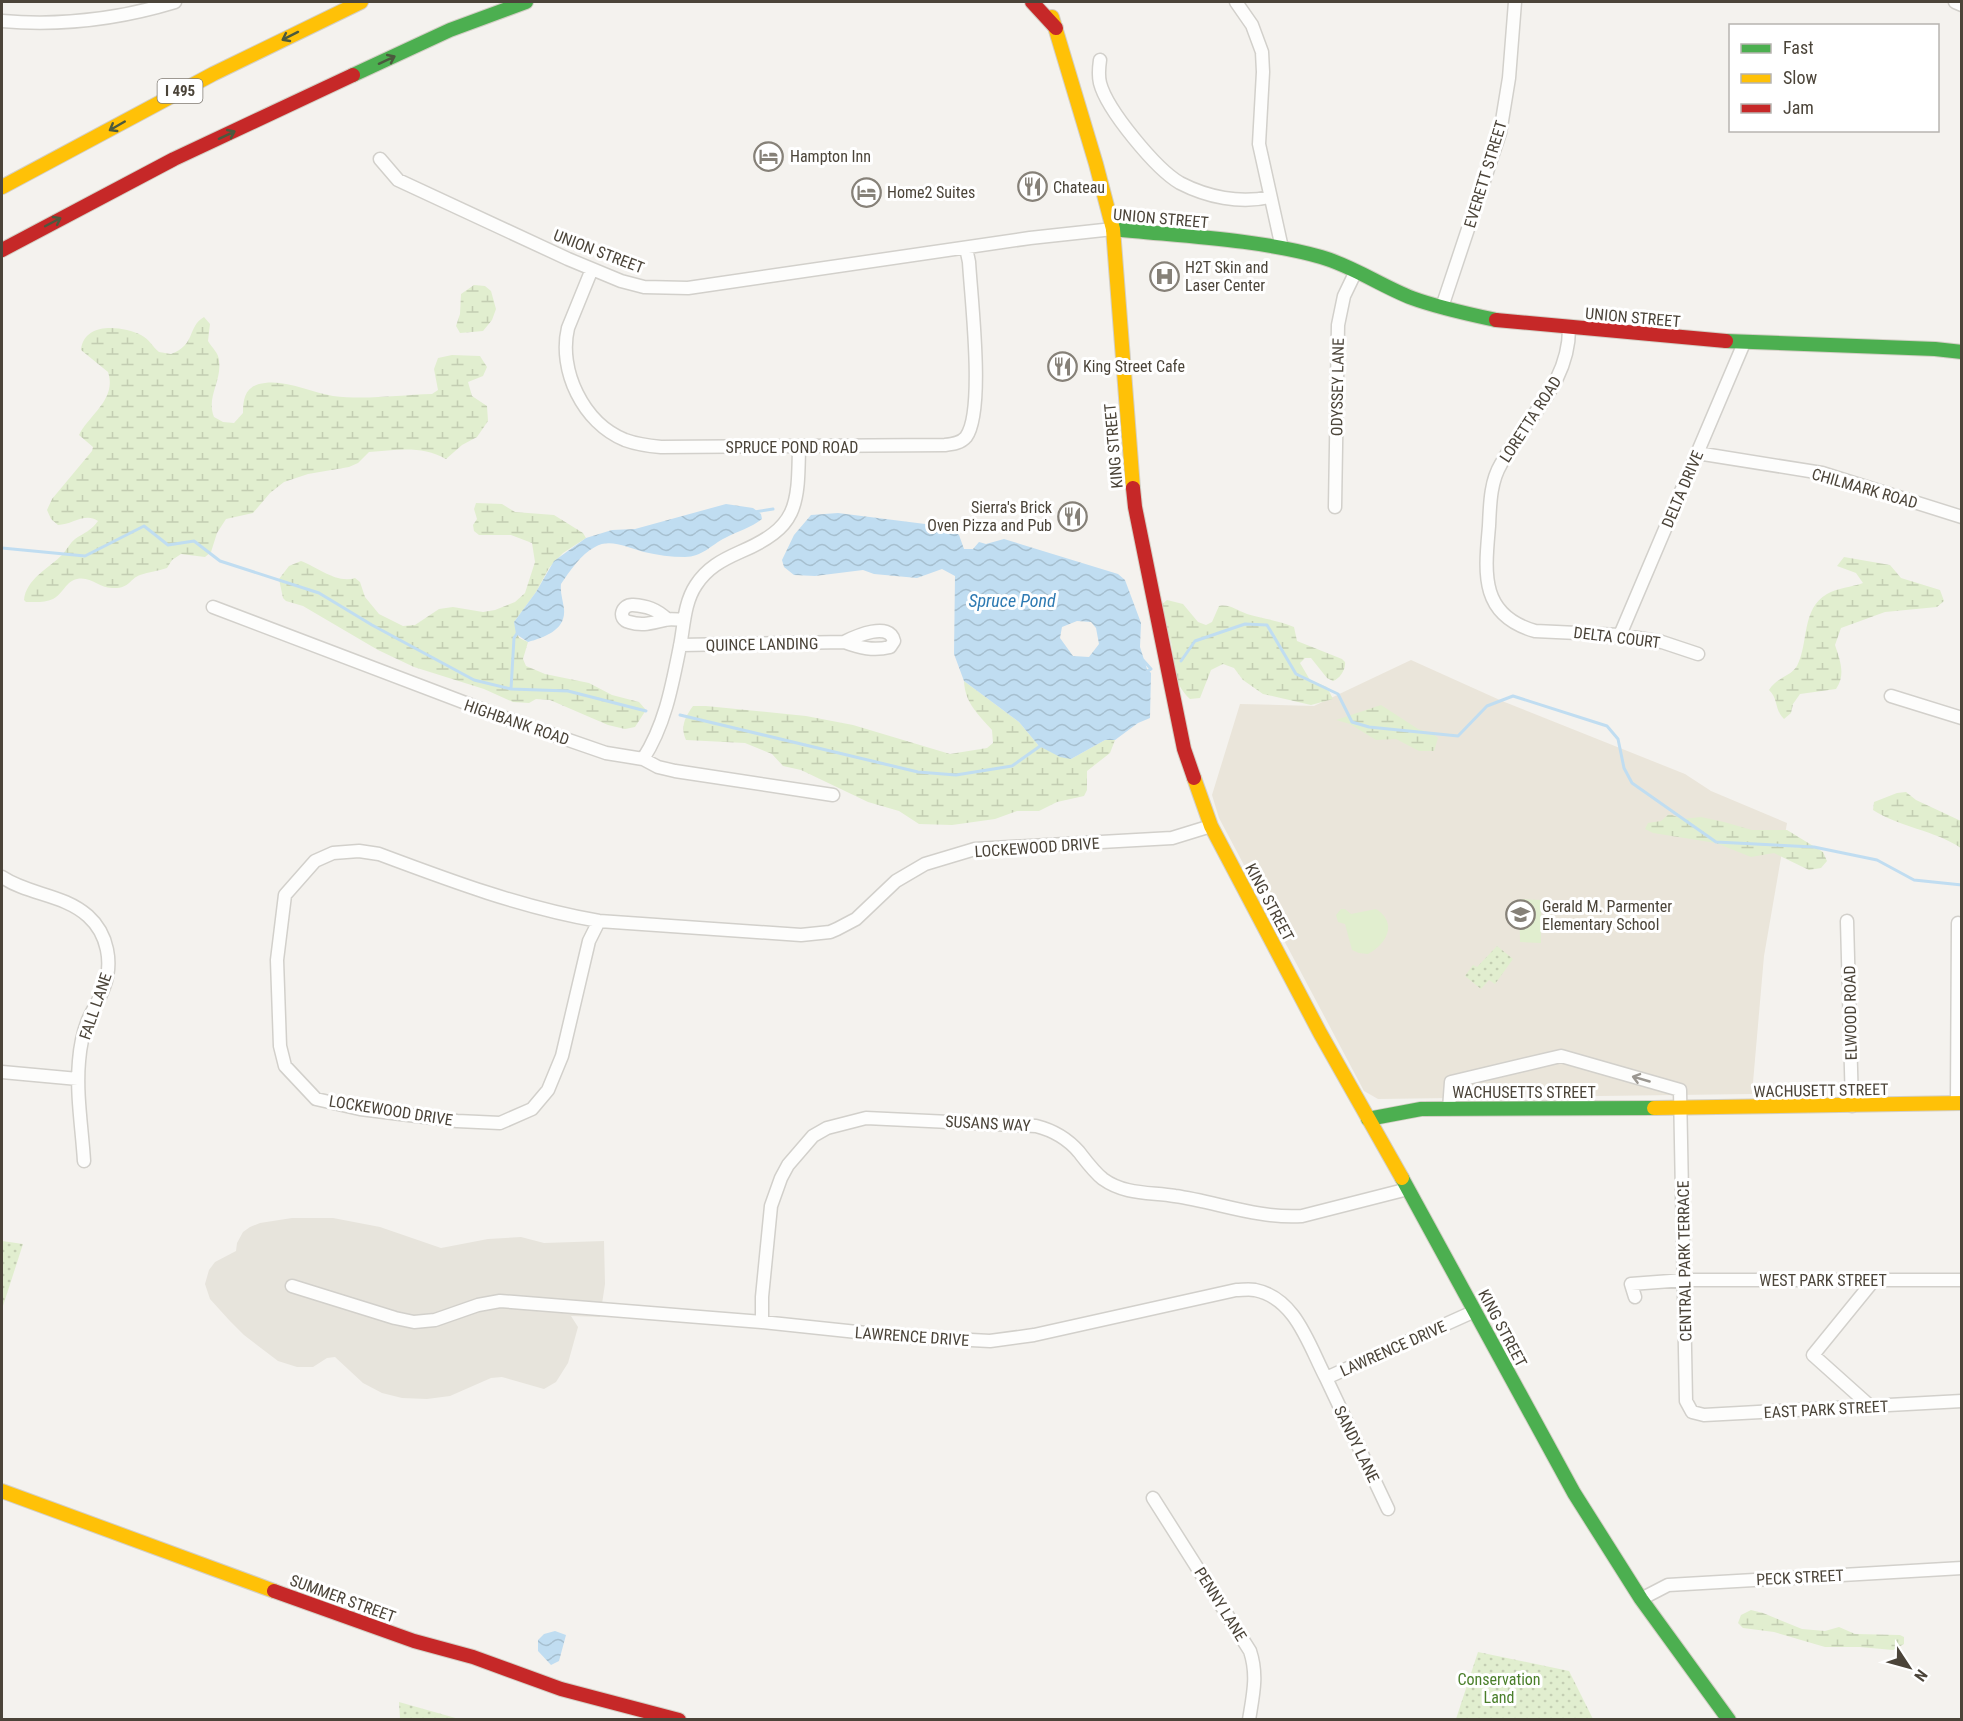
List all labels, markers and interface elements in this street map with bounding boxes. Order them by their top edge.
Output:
legend [1729,24,1939,132]
one-way arrow [281,31,299,43]
text: Fast [1783,37,1814,58]
one-way arrow [377,53,395,65]
text: Slow [1783,67,1818,88]
road number: I 495 [158,79,202,103]
text: Jam [1783,97,1814,118]
street label: EVERETT STREET [1460,118,1511,230]
one-way arrow [109,120,126,132]
one-way arrow [218,128,236,140]
hotel icon: Hampton Inn [753,140,785,172]
place label: Hampton Inn [790,147,871,166]
restaurant icon: Chateau [1016,171,1048,203]
hotel icon: Home2 Suites [850,176,882,208]
place label: Chateau [1053,178,1105,197]
place label: Home2 Suites [887,183,975,202]
street label: UNION STREET [1113,205,1209,232]
one-way arrow [44,216,61,228]
street label: UNION STREET [551,225,647,277]
place label: H2T Skin and Laser Center [1185,258,1268,295]
hospital icon: H2T Skin and Laser Center [1148,260,1180,292]
street label: UNION STREET [1585,304,1681,331]
street label: ODYSSEY LANE [1327,338,1348,436]
restaurant icon: King Street Cafe [1046,350,1078,382]
place label: King Street Cafe [1083,357,1185,376]
street label: LORETTA ROAD [1496,373,1565,466]
street label: KING STREET [1100,403,1127,489]
street label: SPRUCE POND ROAD [726,438,858,457]
street label: DELTA DRIVE [1658,448,1707,531]
street label: CHILMARK ROAD [1810,464,1920,513]
place label: Sierra's Brick Oven Pizza and Pub [927,498,1053,535]
restaurant icon: Sierra's Brick Oven Pizza and Pub [1057,500,1089,532]
water label: Spruce Pond [968,590,1056,611]
street label: DELTA COURT [1573,623,1661,652]
street label: QUINCE LANDING [706,634,818,655]
street label: HIGHBANK ROAD [462,696,572,749]
street label: LOCKEWOOD DRIVE [974,834,1100,861]
street label: KING STREET [1241,860,1298,944]
place label: Gerald M. Parmenter Elementary School [1542,897,1672,934]
school or university icon: Gerald M. Parmenter Elementary School [1505,899,1537,931]
street label: ELWOOD ROAD [1840,965,1861,1061]
street label: FALL LANE [75,970,116,1042]
one-way arrow [1632,1073,1651,1084]
street label: WACHUSETT STREET [1753,1080,1889,1101]
street label: WACHUSETTS STREET [1452,1083,1596,1102]
street label: LOCKEWOOD DRIVE [328,1091,454,1130]
street label: SUSANS WAY [945,1112,1032,1135]
street label: CENTRAL PARK TERRACE [1674,1180,1695,1342]
street label: WEST PARK STREET [1759,1271,1887,1290]
street label: KING STREET [1474,1286,1531,1370]
street label: LAWRENCE DRIVE [1337,1317,1449,1380]
street label: LAWRENCE DRIVE [854,1323,970,1350]
street label: EAST PARK STREET [1763,1397,1889,1422]
street label: SANDY LANE [1330,1403,1383,1486]
street label: PENNY LANE [1190,1564,1251,1645]
street label: PECK STREET [1756,1566,1844,1589]
street label: SUMMER STREET [287,1571,398,1626]
north arrow [1879,1637,1939,1697]
text: N [1910,1666,1931,1685]
park label: Conservation Land [1457,1670,1541,1707]

